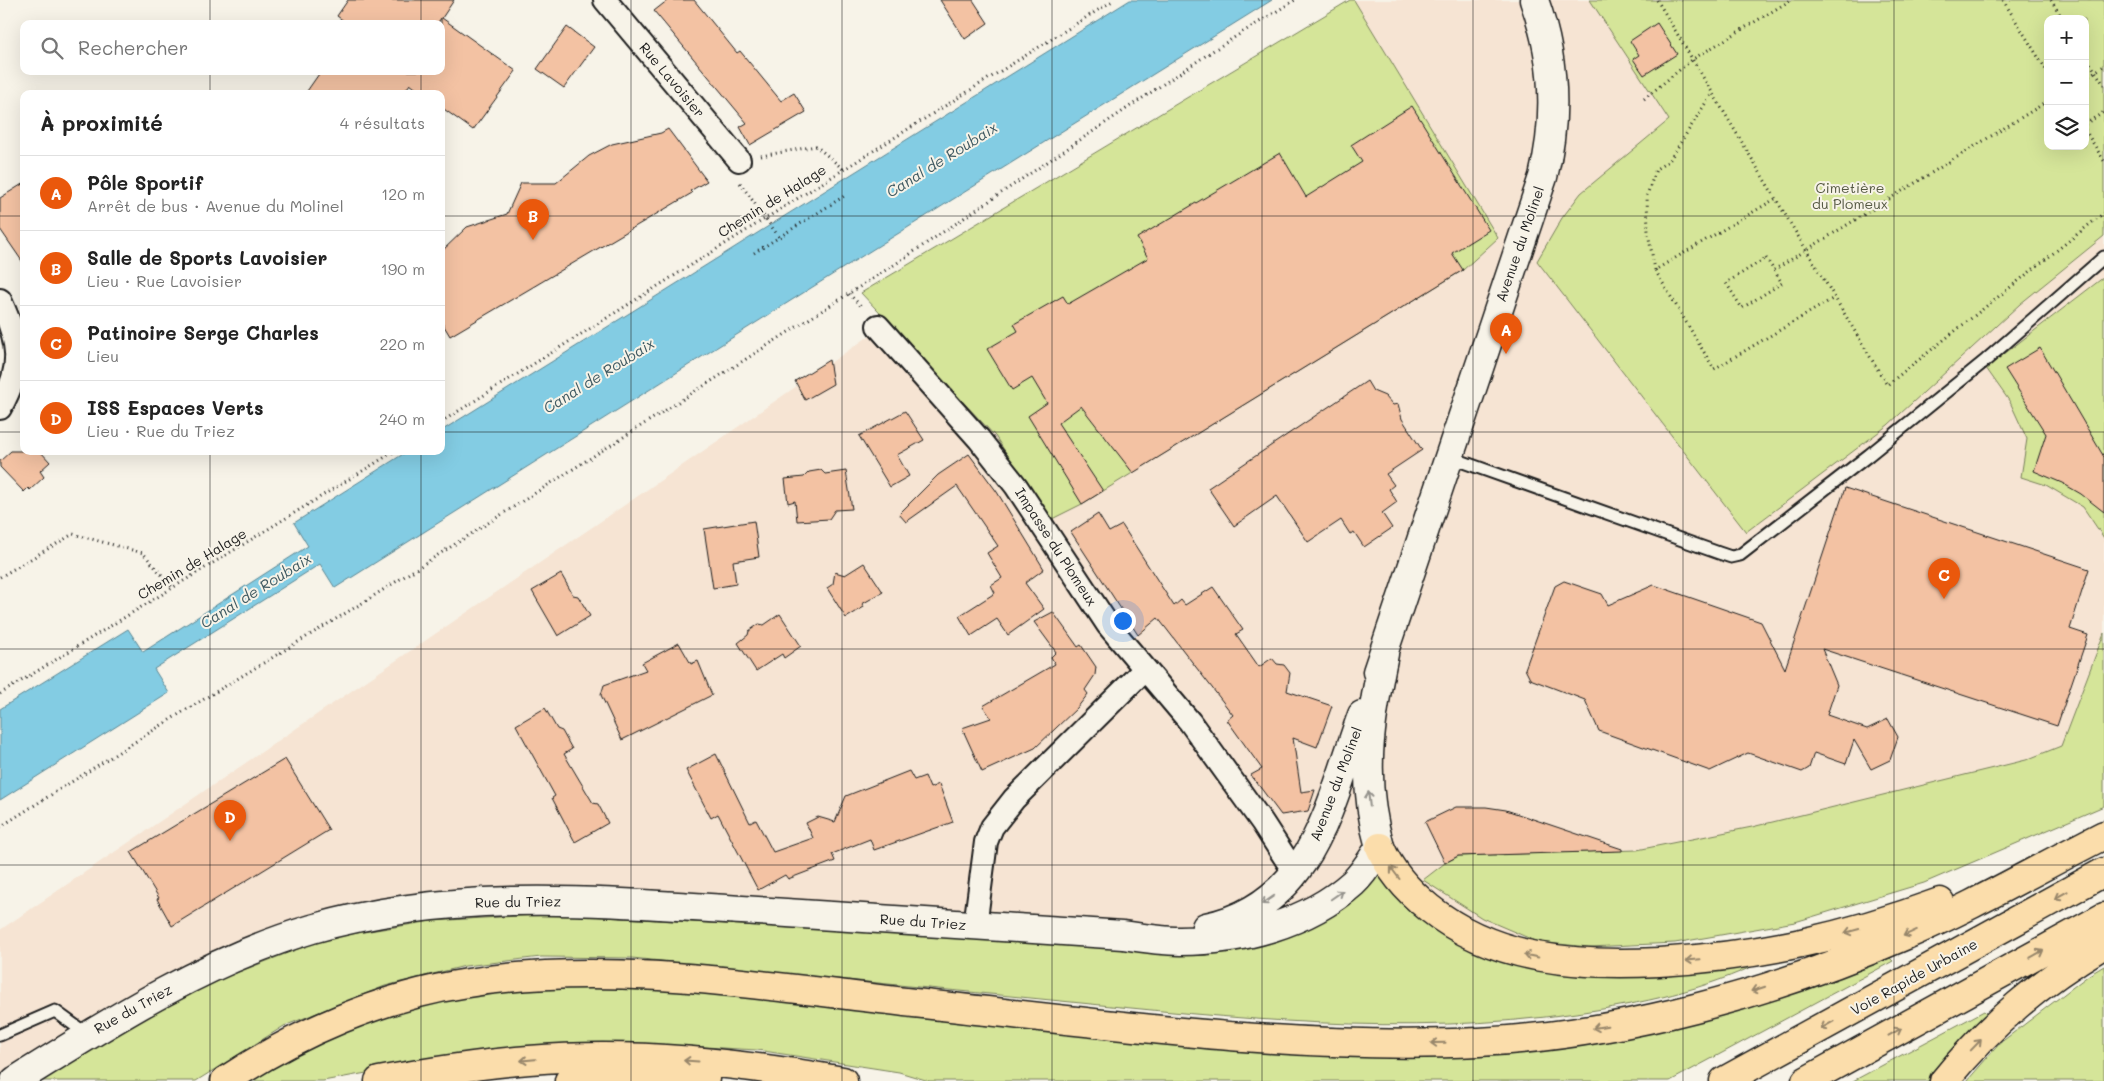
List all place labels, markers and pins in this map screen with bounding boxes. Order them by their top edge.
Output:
pin: B [517,199,549,240]
pin: A [1490,313,1522,354]
pin: C [1928,558,1960,599]
pin: D [214,800,246,841]

